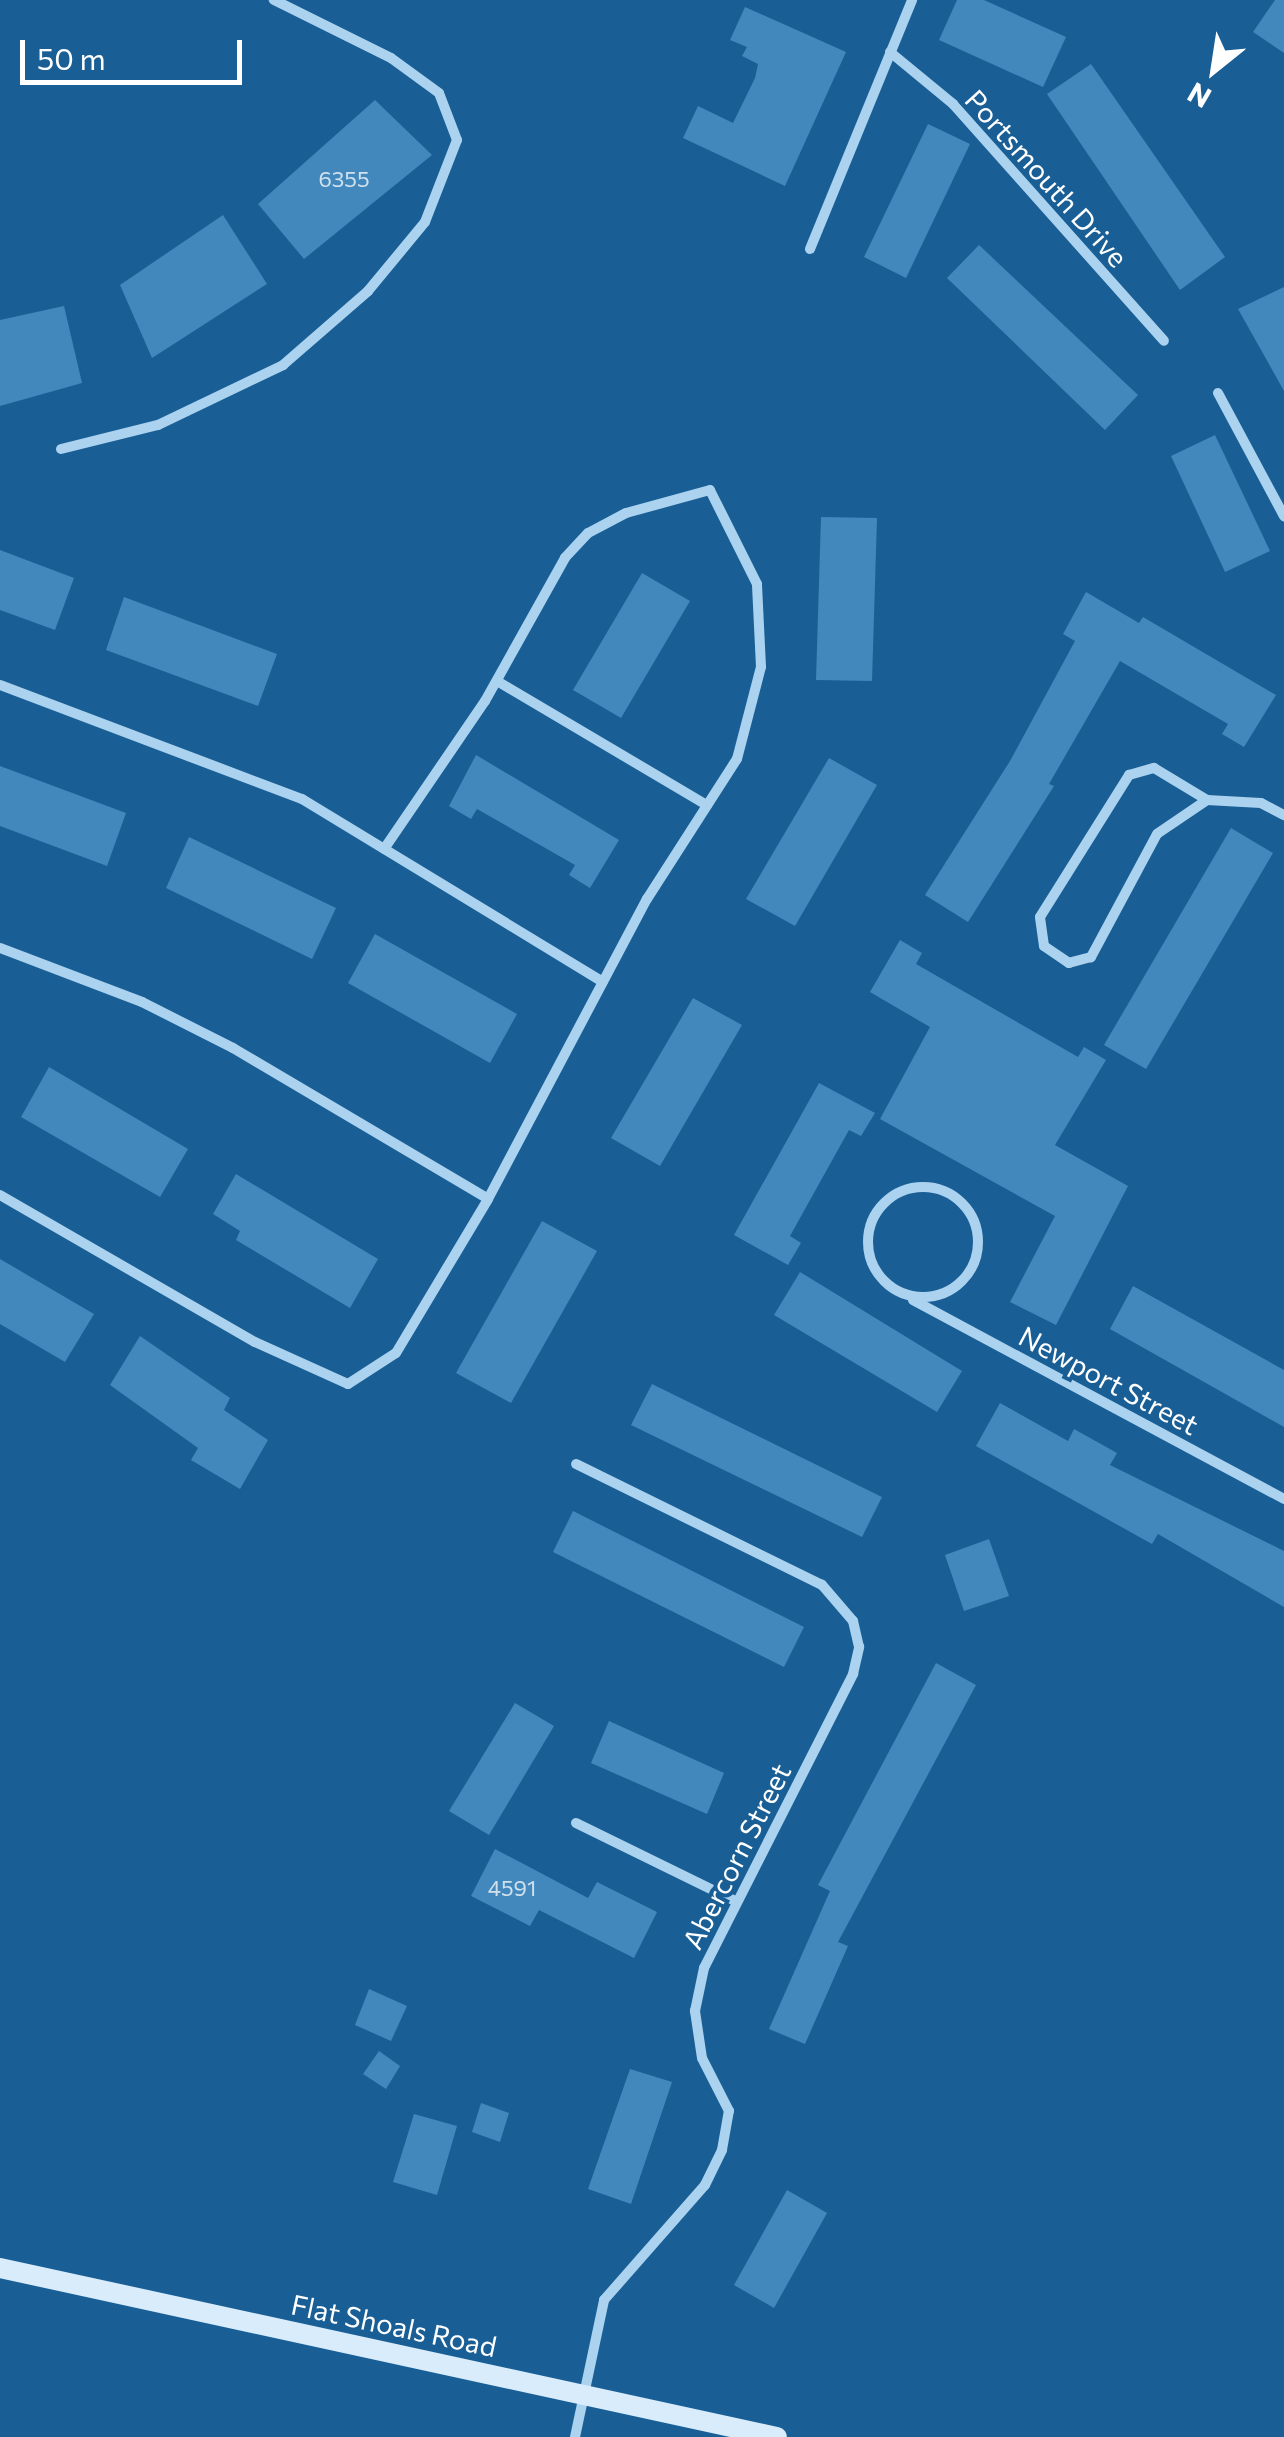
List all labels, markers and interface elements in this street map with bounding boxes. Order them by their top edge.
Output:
scale bar [25,20,248,82]
north arrow [1164,20,1264,120]
text: 50 m [37,39,106,76]
text: N [1181,76,1217,116]
street label: Portsmouth Drive [959,83,1135,273]
house number: 6355 [318,166,370,192]
street label: Newport Street [1014,1319,1204,1441]
street label: Abercorn Street [675,1758,797,1954]
house number: 4591 [488,1875,536,1901]
street label: Flat Shoals Road [288,2287,500,2363]

